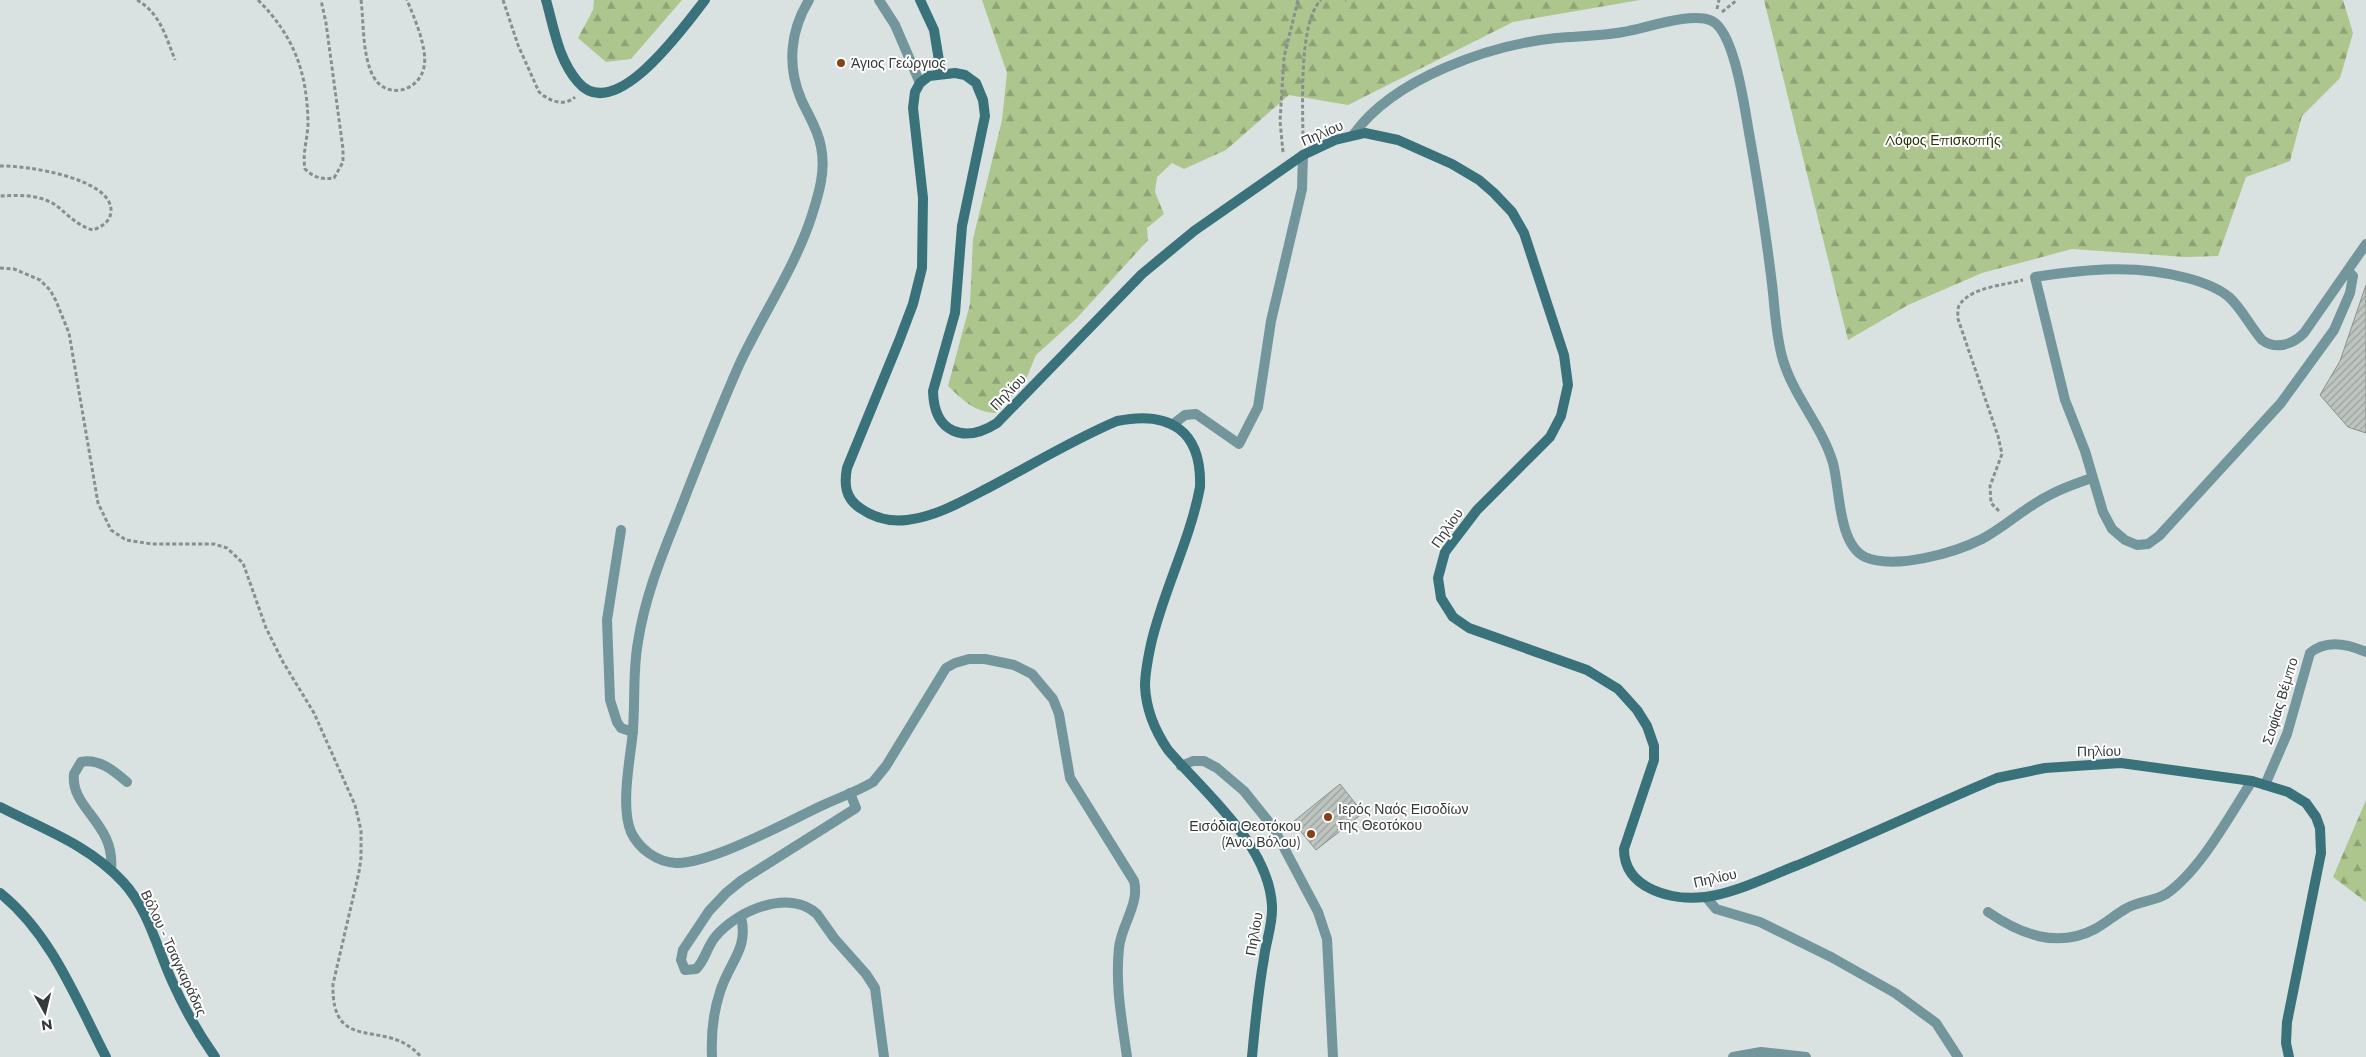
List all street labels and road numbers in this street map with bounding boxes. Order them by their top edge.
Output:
street label: Πηλίου [1298,116,1346,150]
street label: Πηλίου [986,370,1030,414]
street label: Πηλίου [1427,505,1467,551]
street label: Σοφίας Βέμπο [2258,655,2302,747]
street label: Πηλίου [2077,742,2121,760]
street label: Πηλίου [1692,864,1738,892]
street label: Βόλου - Τσαγκαράδας [137,887,211,1019]
street label: Πηλίου [1241,911,1267,957]

